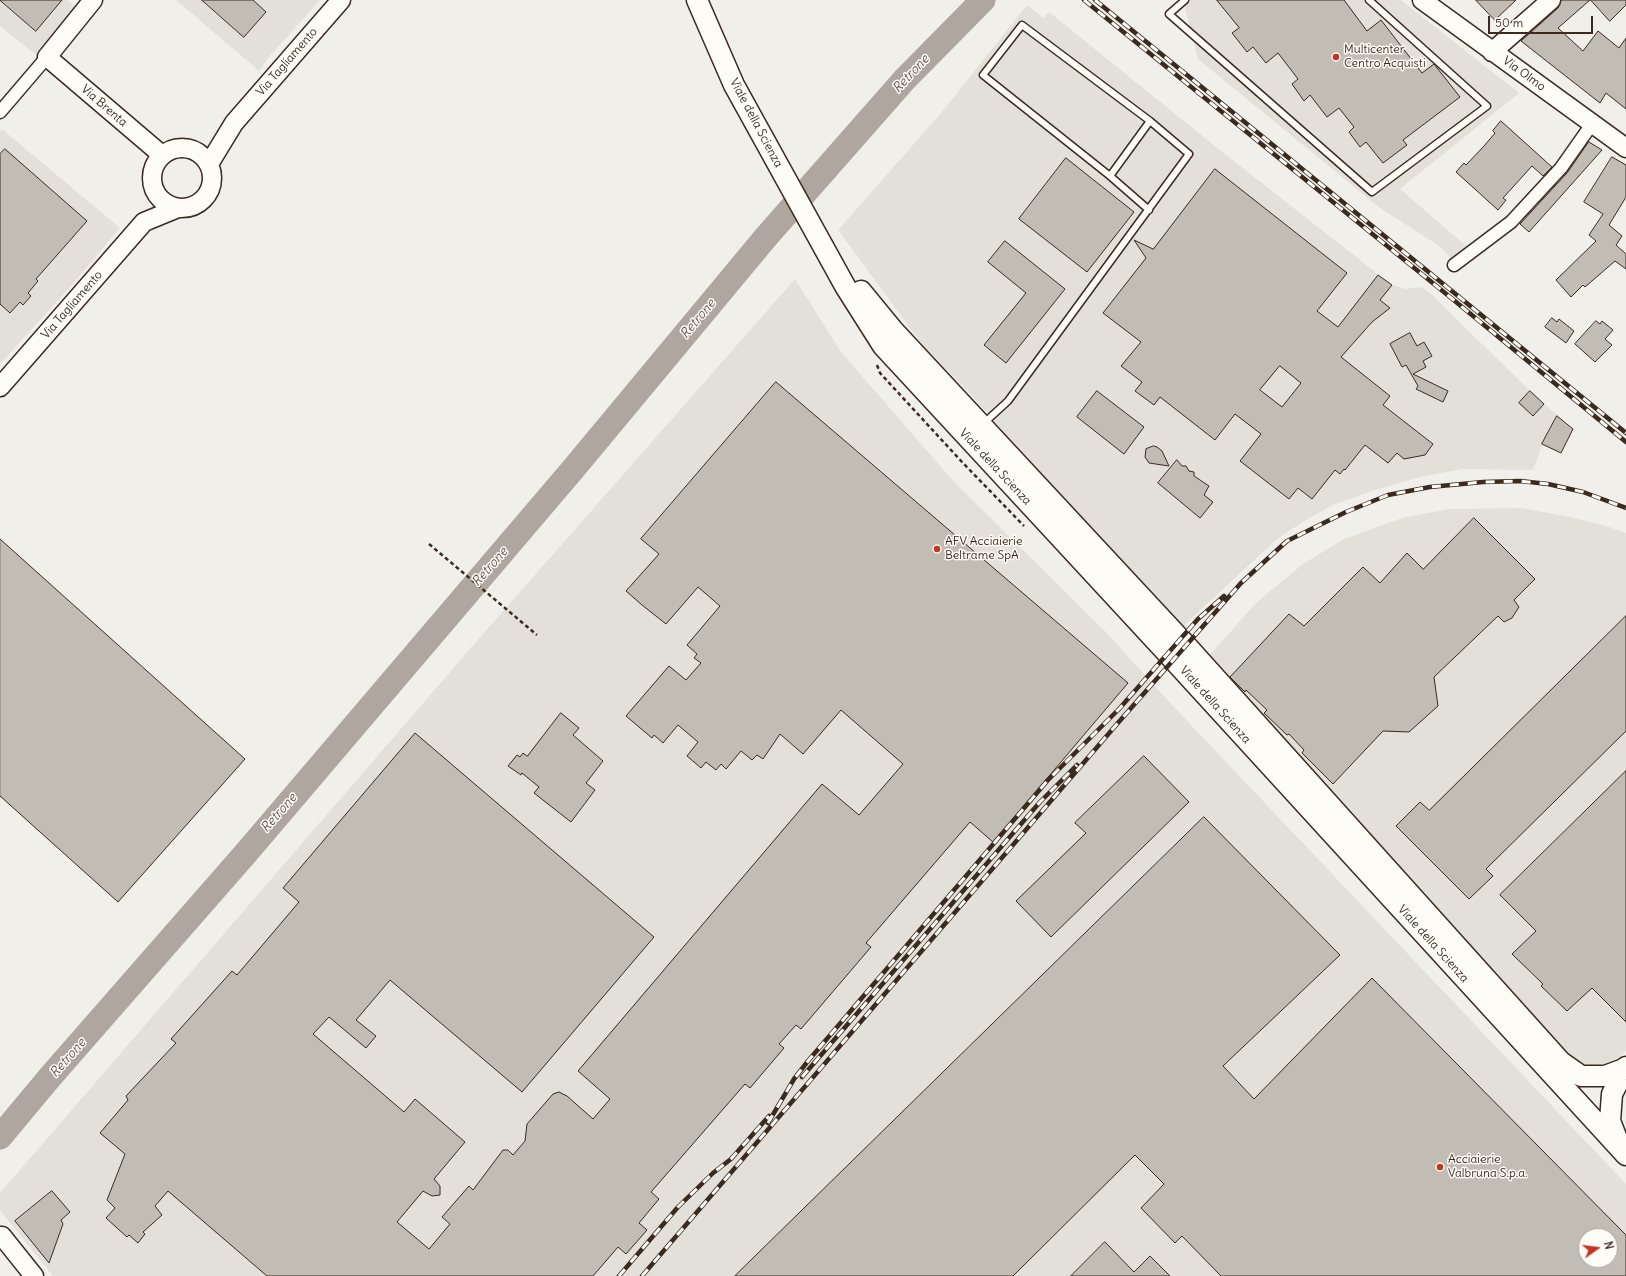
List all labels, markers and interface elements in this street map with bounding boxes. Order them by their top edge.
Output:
scale bar [1490,8,1595,34]
text: 50 m [1495,15,1523,30]
street label: Via Tagliamento [253,25,321,99]
place label: Multicenter Centro Acquisti [1344,43,1426,71]
water label: Retrone [889,52,933,96]
marker: Multicenter Centro Acquisti [1331,52,1341,62]
street label: Via Olmo [1500,54,1548,94]
street label: Viale della Scienza [726,76,786,170]
street label: Via Brenta [78,82,130,130]
street label: Via Tagliamento [38,268,106,342]
water label: Retrone [677,296,719,342]
street label: Viale della Scienza [956,426,1034,508]
place label: AFV Acciaierie Beltrame SpA [945,535,1022,563]
water label: Retrone [469,544,511,590]
marker: AFV Acciaierie Beltrame SpA [932,544,942,554]
street label: Viale della Scienza [1177,663,1253,747]
water label: Retrone [258,790,300,836]
street label: Viale della Scienza [1395,902,1471,986]
water label: Retrone [47,1035,89,1081]
place label: Acciaierie Valbruna S.p.a. [1448,1153,1528,1181]
marker: Acciaierie Valbruna S.p.a. [1435,1162,1445,1172]
north arrow [1578,1228,1618,1268]
text: N [1601,1240,1616,1251]

